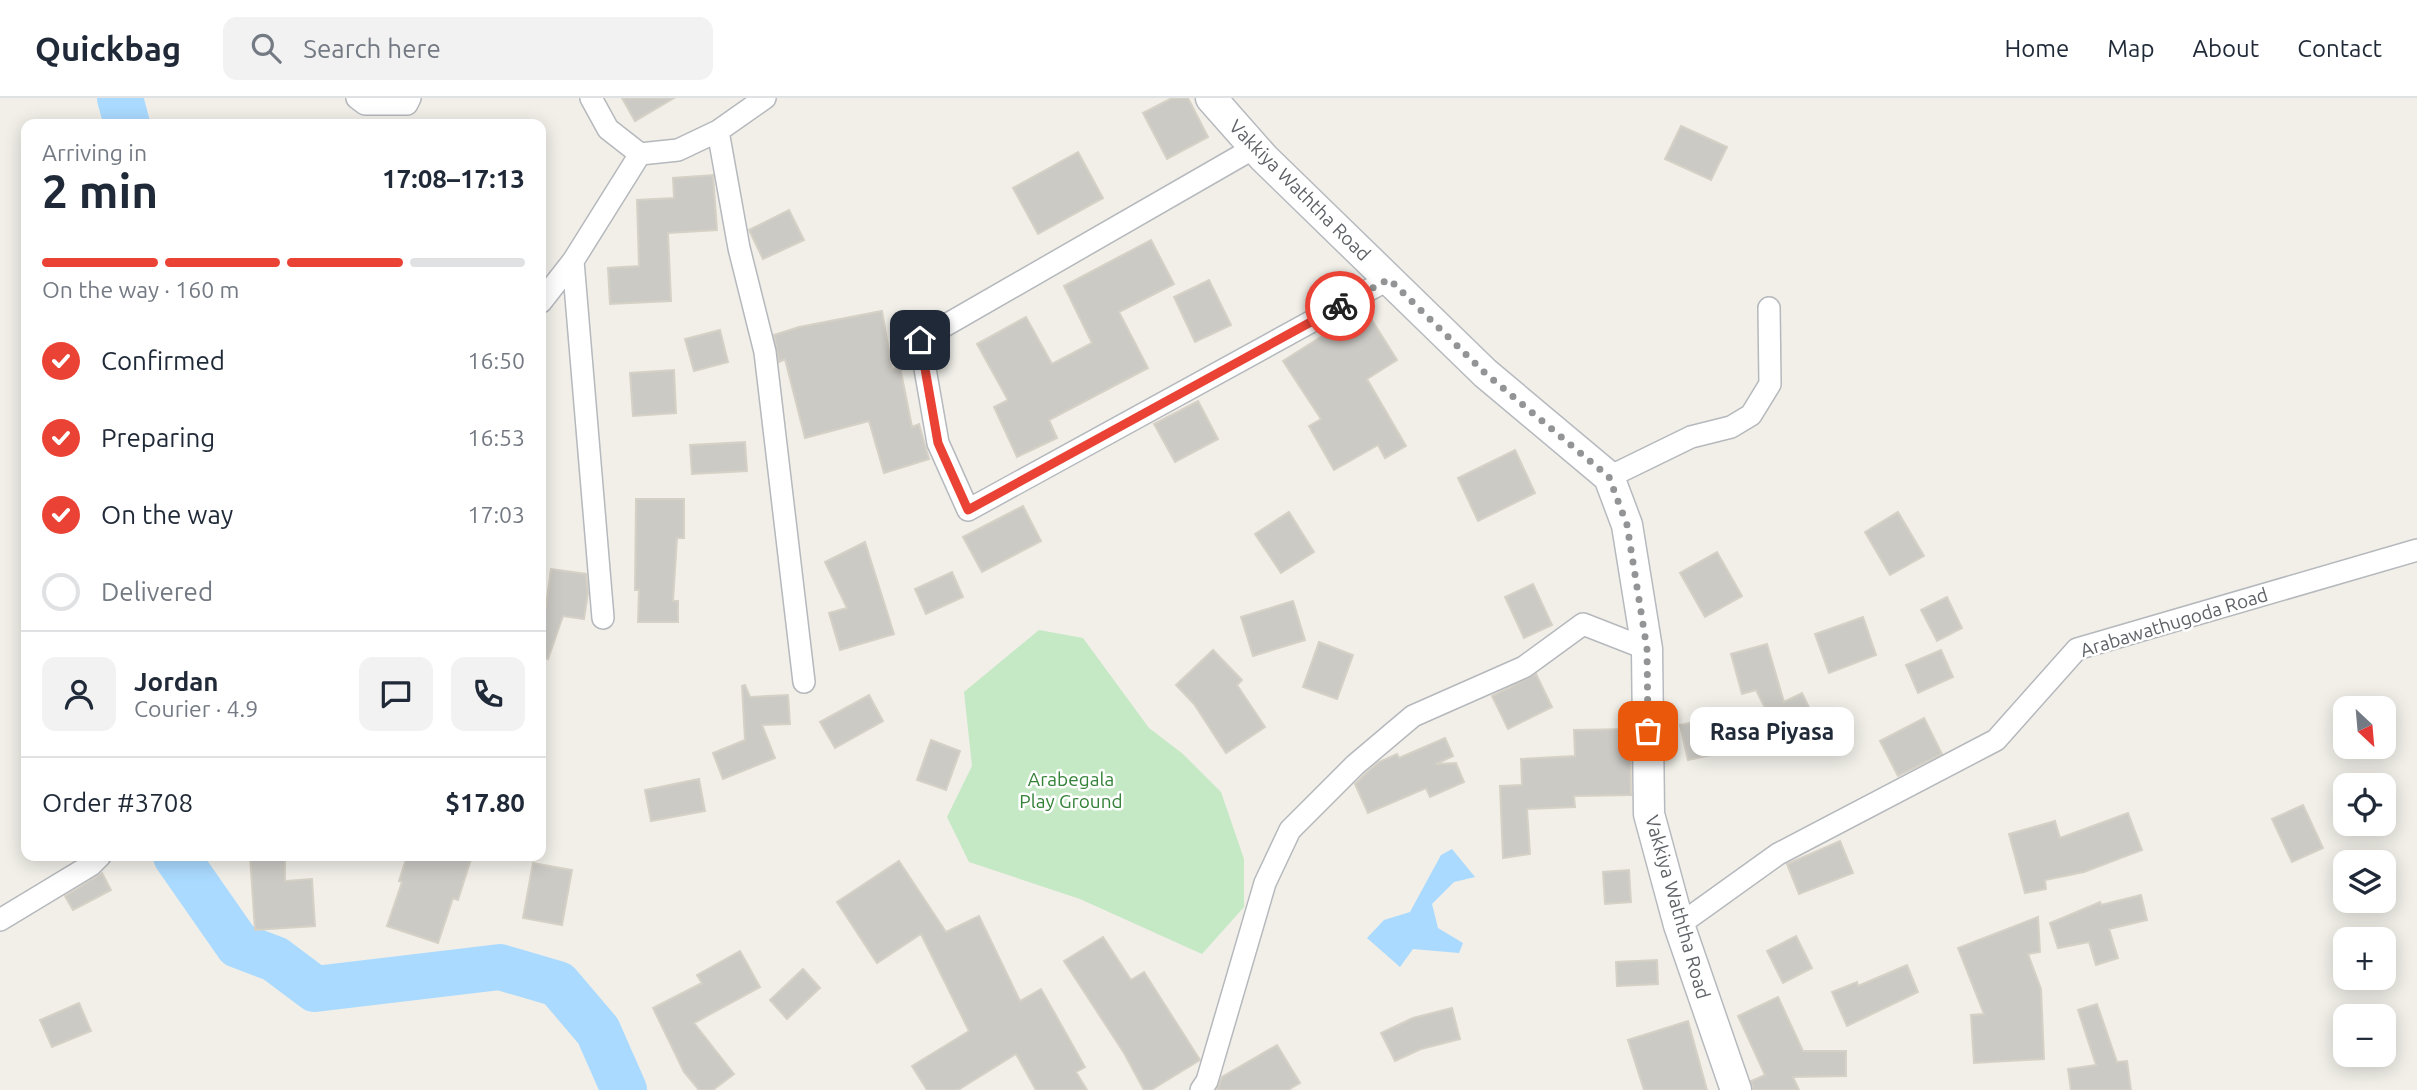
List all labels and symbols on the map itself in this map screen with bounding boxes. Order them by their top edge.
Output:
street label: Vakkiya Waththa Road [1225,115,1375,265]
courier [1305,271,1375,341]
pin [890,310,950,370]
street label: Arabawathugoda Road [2078,583,2270,661]
north arrow [2333,696,2396,760]
pin [1618,701,1678,761]
callout: Rasa Piyasa [1690,706,1854,756]
park label: Arabegala Play Ground [1019,768,1123,812]
street label: Vakkiya Waththa Road [1641,813,1715,1001]

